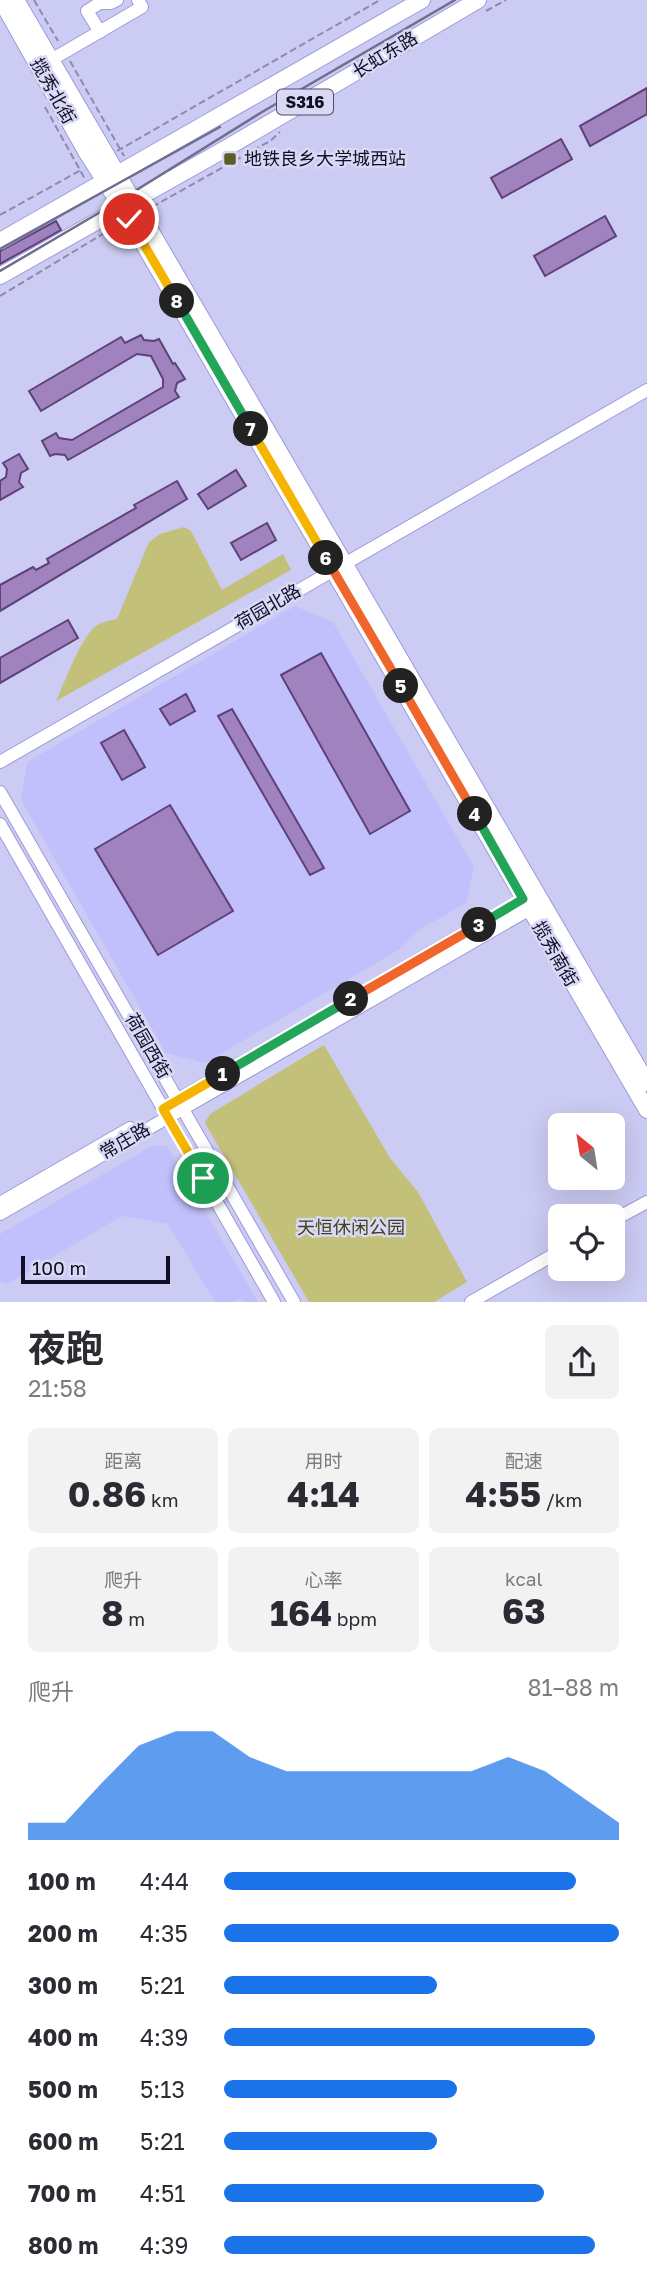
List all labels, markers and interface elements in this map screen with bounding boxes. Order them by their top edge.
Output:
street label: 长虹东路 [348,26,421,82]
street label: 揽秀北街 [27,54,81,127]
road number: S316 [277,90,333,114]
place label: 地铁良乡大学城西站 [244,147,406,169]
marker: 地铁良乡大学城西站 [222,151,238,167]
pin [99,189,159,249]
icon: check [110,200,148,238]
pin: 8 [160,284,194,318]
text: 8 [170,289,183,312]
pin: 7 [233,412,268,446]
text: 7 [245,417,256,440]
pin: 6 [308,540,344,576]
text: 6 [319,546,332,569]
street label: 荷园北路 [231,579,304,634]
pin: 5 [384,668,418,704]
text: 5 [395,674,406,697]
pin: 4 [458,796,492,832]
text: 4 [469,802,480,825]
pin: 3 [462,908,496,942]
text: 3 [473,913,484,936]
street label: 揽秀南街 [528,917,583,990]
pin: 2 [334,982,368,1016]
text: 2 [345,987,356,1010]
street label: 荷园西街 [121,1009,176,1082]
pin: 1 [206,1056,241,1092]
text: 1 [218,1062,227,1085]
north arrow [548,1113,625,1190]
map controls [548,1113,625,1281]
street label: 常庄路 [96,1117,153,1163]
pin [173,1148,233,1208]
icon: arrive [184,1159,222,1197]
button: locate [548,1204,625,1281]
park label: 天恒休闲公园 [297,1216,405,1238]
scale bar [21,1253,170,1285]
text: 100 m [32,1256,86,1279]
text: 夜跑 [28,1325,104,1370]
button: share [545,1325,619,1399]
text: 21:58 [28,1374,87,1402]
text: 距离 [104,1449,142,1472]
text: 用时 [304,1449,343,1472]
text: 配速 [505,1449,543,1472]
text: 0.86 [68,1473,146,1515]
text: 4:14 [287,1473,360,1515]
text: 4:55 [465,1473,541,1515]
text: km [146,1488,179,1511]
text: /km [541,1488,582,1511]
text: kcal [505,1567,543,1590]
text: 爬升 [104,1568,142,1591]
text: 心率 [304,1568,343,1591]
text: 63 [502,1590,546,1632]
text: 8 [101,1592,124,1634]
text: 164 [270,1592,332,1634]
text: m [124,1607,145,1630]
text: bpm [332,1607,377,1630]
text: 81–88 m [527,1673,619,1701]
text: 爬升 [28,1677,74,1705]
text: 100 m [28,1867,96,1895]
text: 4:44 [140,1867,189,1895]
text: 200 m [28,1919,98,1947]
text: 4:35 [140,1919,188,1947]
text: 300 m [28,1971,98,1999]
text: 5:21 [140,1971,185,1999]
text: 400 m [28,2023,98,2051]
text: 4:39 [140,2023,188,2051]
text: 500 m [28,2075,98,2103]
text: 5:13 [140,2075,185,2103]
text: 600 m [28,2127,98,2155]
text: 5:21 [140,2127,185,2155]
text: 700 m [28,2179,96,2207]
text: 4:51 [140,2179,185,2207]
text: 800 m [28,2231,99,2259]
text: 4:39 [140,2231,188,2259]

